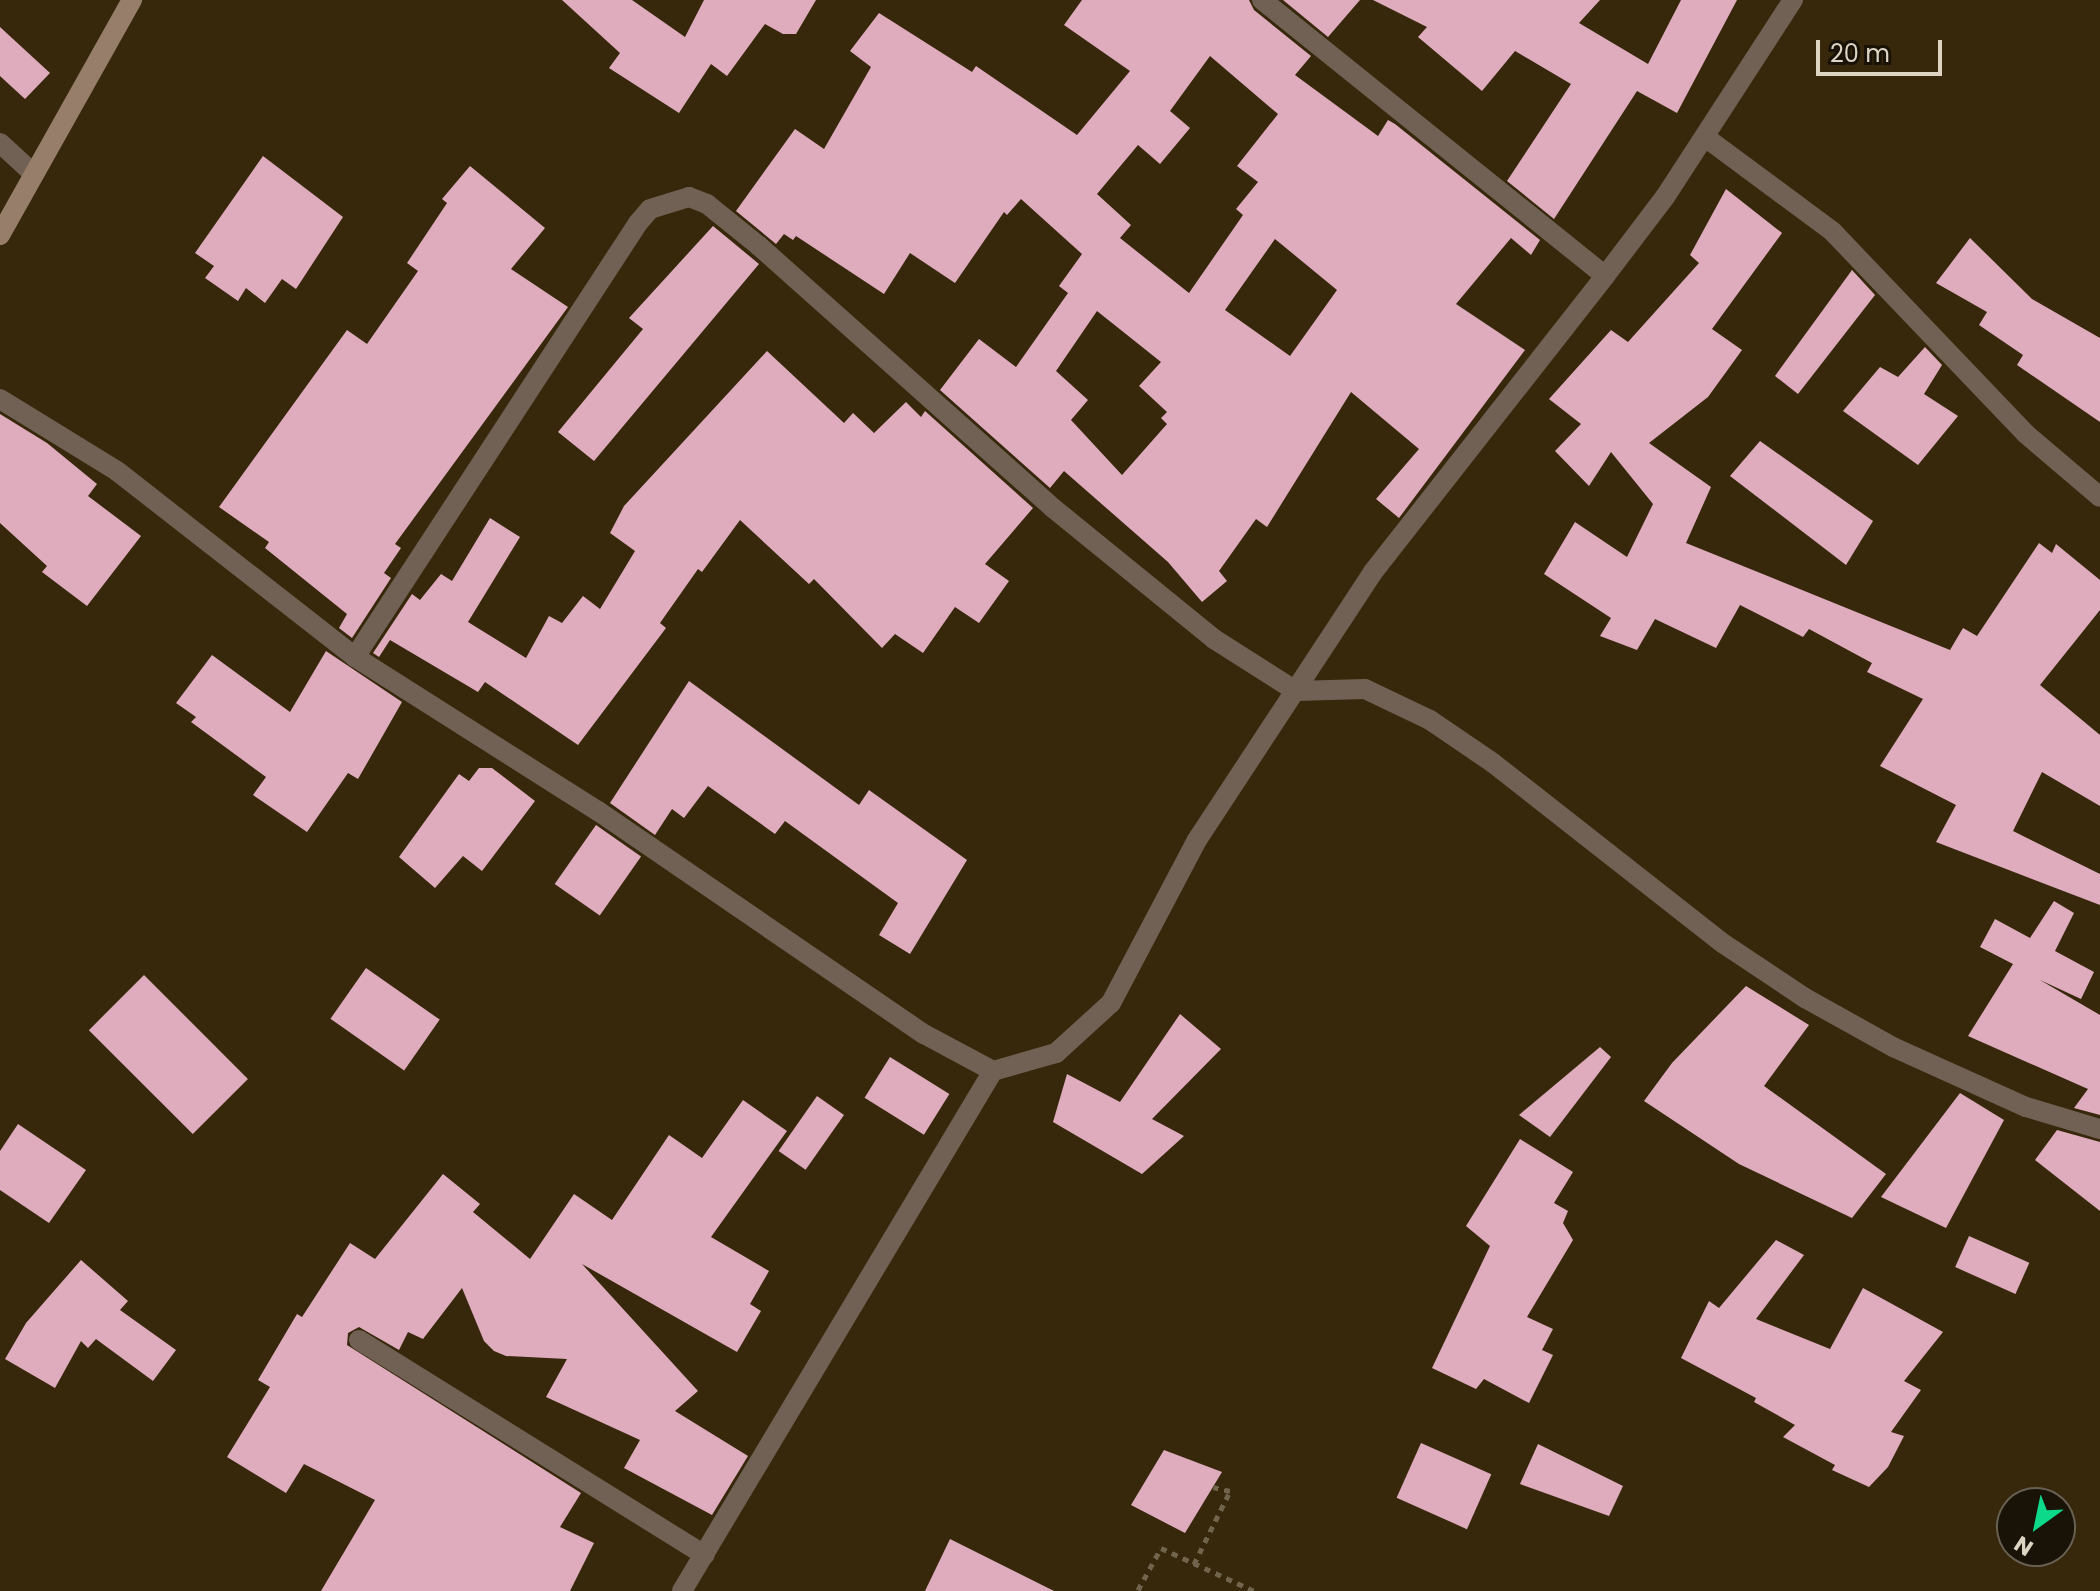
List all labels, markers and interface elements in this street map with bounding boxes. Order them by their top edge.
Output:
scale bar [1820,24,1946,74]
text: 20 m [1830,37,1890,70]
north arrow [1996,1487,2076,1567]
text: N [2008,1528,2039,1563]

